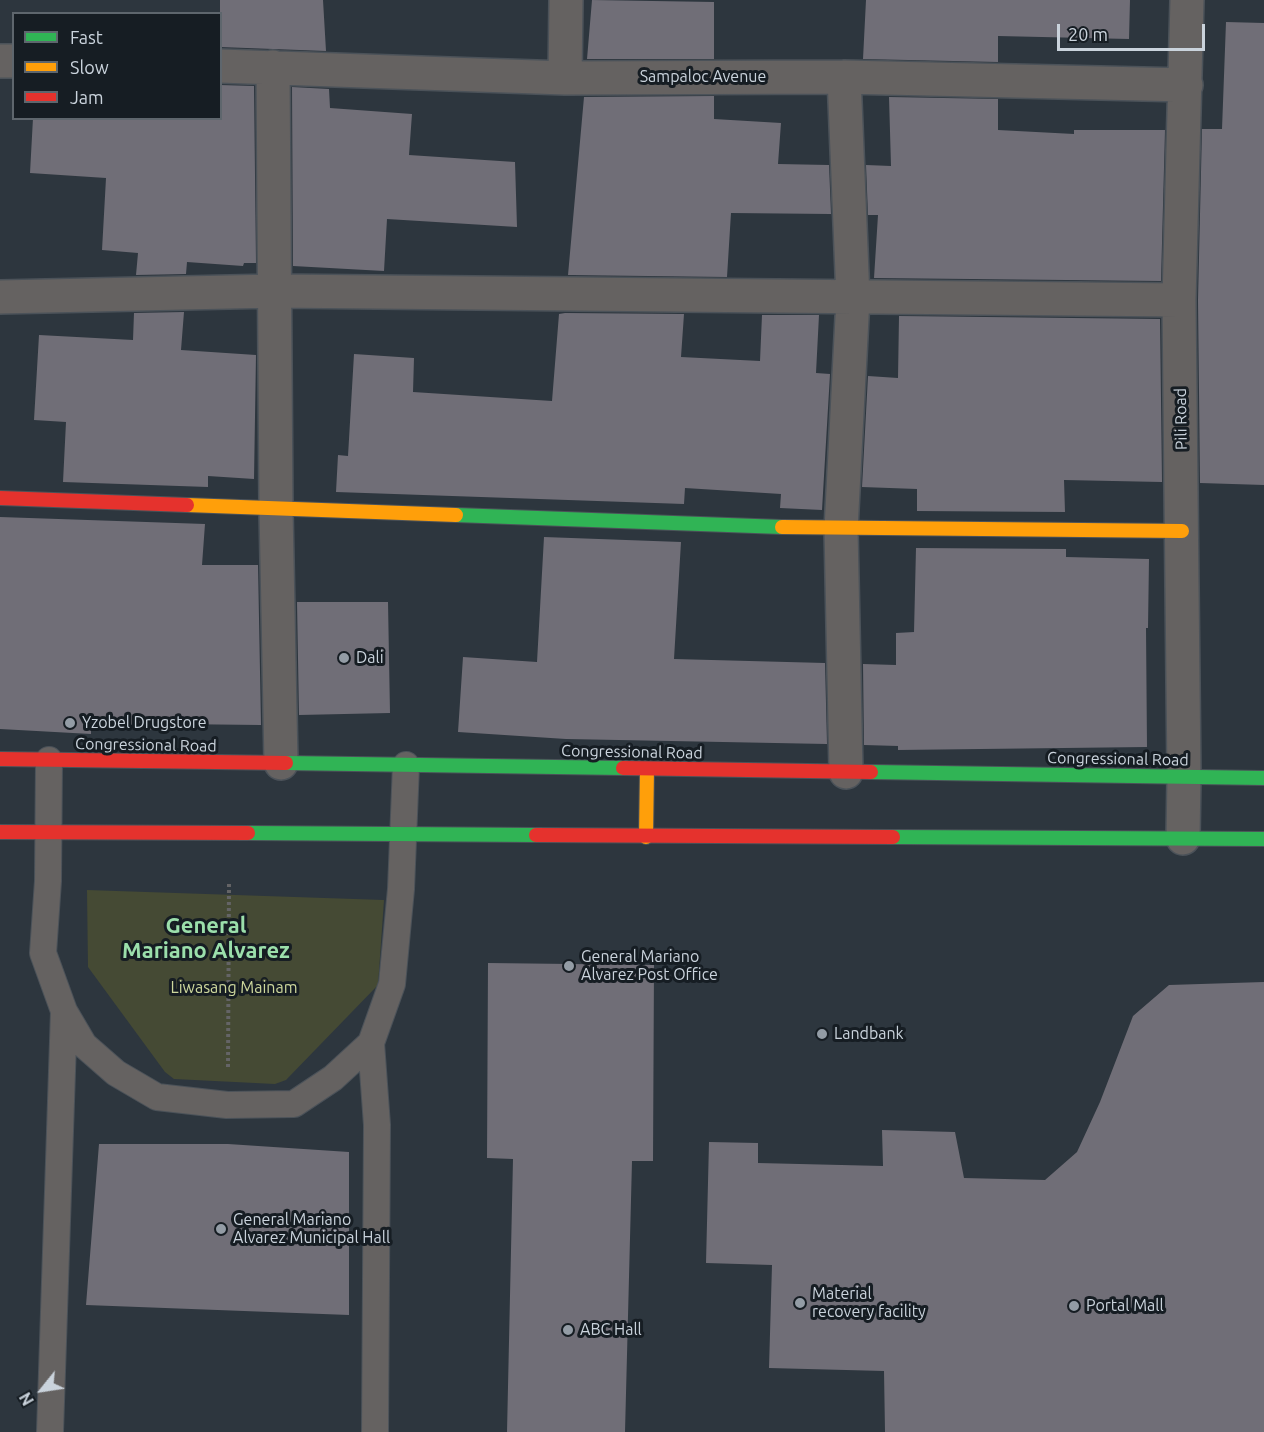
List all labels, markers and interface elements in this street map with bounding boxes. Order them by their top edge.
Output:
legend [12,12,222,120]
scale bar [1060,12,1208,50]
text: 20 m [1068,24,1108,44]
text: Fast [70,27,103,47]
text: Slow [70,57,109,77]
street label: Sampaloc Avenue [640,67,766,87]
text: Jam [70,87,104,107]
street label: Pili Road [1171,388,1191,450]
place label: Dali [356,648,384,668]
marker: Dali [337,651,351,665]
place label: Yzobel Drugstore [82,713,207,733]
marker: Yzobel Drugstore [63,716,77,730]
street label: Congressional Road [75,734,217,756]
street label: Congressional Road [561,741,703,763]
street label: Congressional Road [1047,748,1189,770]
district label: General Mariano Alvarez [122,913,290,964]
place label: General Mariano Alvarez Post Office [581,947,718,985]
marker: General Mariano Alvarez Post Office [562,959,576,973]
park label: Liwasang Mainam [171,978,297,998]
place label: Landbank [834,1024,904,1044]
marker: Landbank [815,1027,829,1041]
place label: General Mariano Alvarez Municipal Hall [233,1210,390,1248]
marker: General Mariano Alvarez Municipal Hall [214,1222,228,1236]
place label: Material recovery facility [812,1284,926,1322]
marker: Material recovery facility [793,1296,807,1310]
place label: Portal Mall [1086,1296,1164,1316]
marker: Portal Mall [1067,1299,1081,1313]
place label: ABC Hall [580,1320,642,1340]
marker: ABC Hall [561,1323,575,1337]
north arrow [12,1360,72,1420]
text: N [16,1389,37,1409]

